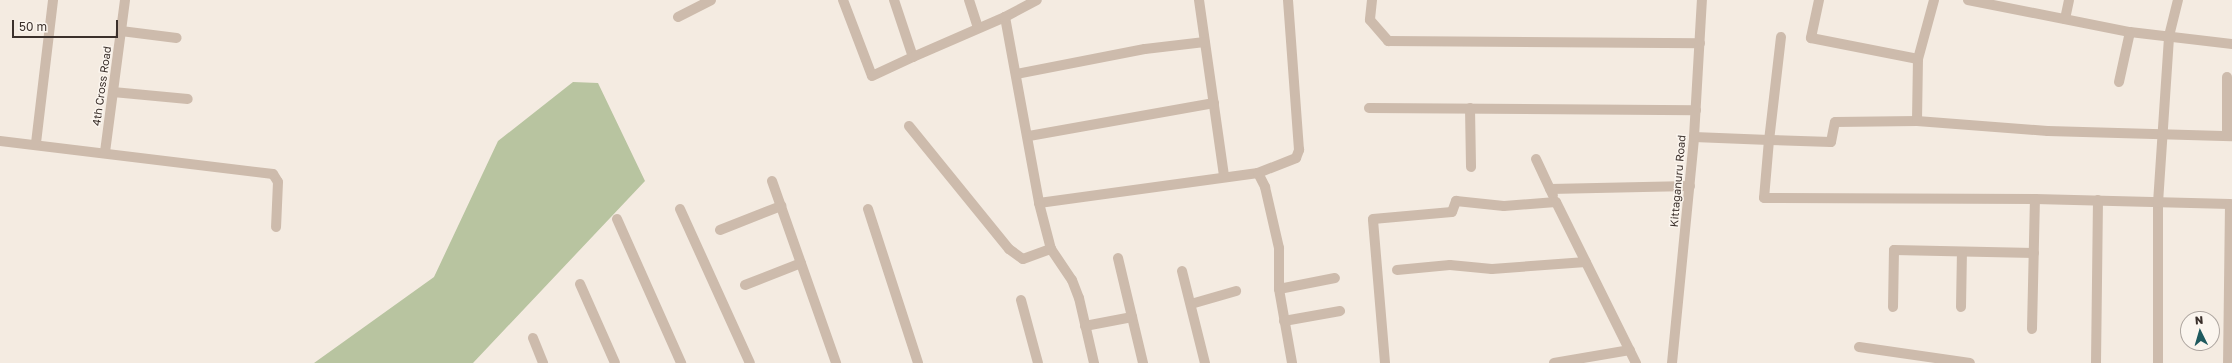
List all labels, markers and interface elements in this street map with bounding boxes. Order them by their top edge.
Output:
scale bar [14,12,120,38]
text: 50 m [19,19,47,34]
street label: 4th Cross Road [90,45,114,127]
street label: Kittaganuru Road [1667,134,1689,228]
north arrow [2180,311,2220,351]
text: N [2194,313,2204,326]

